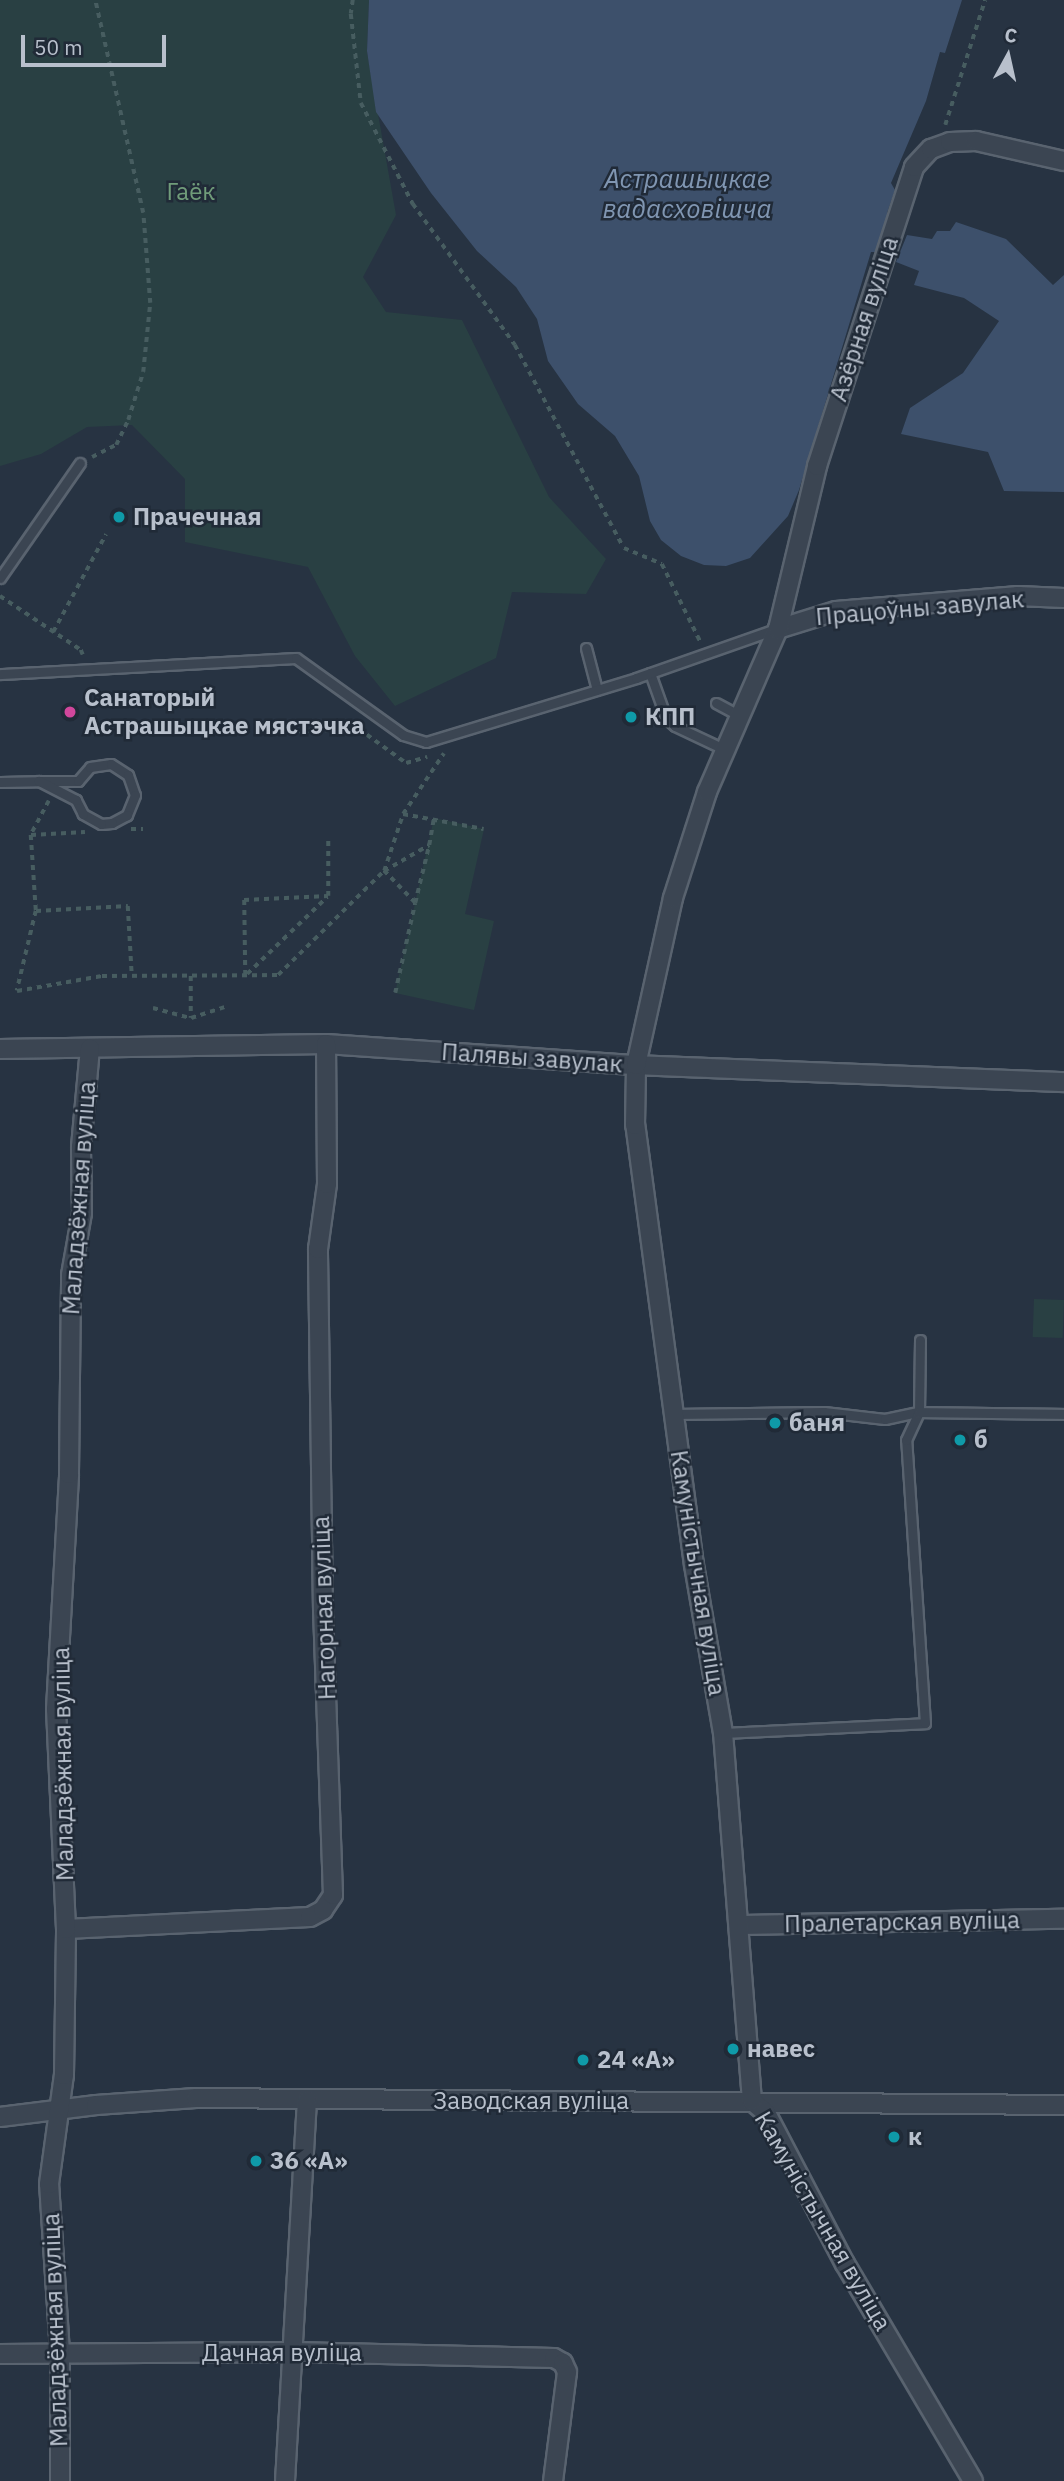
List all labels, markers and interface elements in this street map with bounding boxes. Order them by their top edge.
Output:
scale bar [24,21,170,65]
north arrow [973,21,1043,91]
text: С [1003,22,1019,48]
text: 50 m [34,33,83,61]
water label: Астрашыцкае вадасховішча [602,163,772,224]
park label: Гаёк [166,178,216,206]
street label: Азёрная вуліца [824,233,904,405]
place label: Прачечная [133,503,261,531]
marker: Прачечная [111,509,127,525]
street label: Працоўны завулак [814,585,1026,631]
place label: Санаторый Астрашыцкае мястэчка [84,684,365,740]
place label: КПП [645,703,695,731]
marker: Санаторый Астрашыцкае мястэчка [62,704,78,720]
marker: КПП [623,709,639,725]
street label: Палявы завулак [440,1037,624,1079]
street label: Маладзёжная вуліца [56,1080,102,1316]
place label: баня [789,1409,845,1437]
marker: баня [767,1415,783,1431]
place label: б [974,1426,988,1454]
marker: б [952,1432,968,1448]
street label: Камуністычная вуліца [664,1448,732,1698]
street label: Нагорная вуліца [306,1515,342,1701]
street label: Маладзёжная вуліца [47,1647,79,1881]
street label: Пралетарская вуліца [784,1906,1020,1938]
place label: навес [747,2035,815,2063]
marker: навес [725,2041,741,2057]
place label: 24 «А» [597,2046,675,2074]
marker: 24 «А» [575,2052,591,2068]
street label: Заводская вуліца [433,2087,629,2115]
street label: Камуністычная вуліца [748,2106,898,2336]
place label: к [908,2123,922,2151]
marker: к [886,2129,902,2145]
place label: 36 «А» [270,2147,348,2175]
marker: 36 «А» [248,2153,264,2169]
street label: Маладзёжная вуліца [37,2213,73,2447]
street label: Дачная вуліца [202,2339,362,2367]

